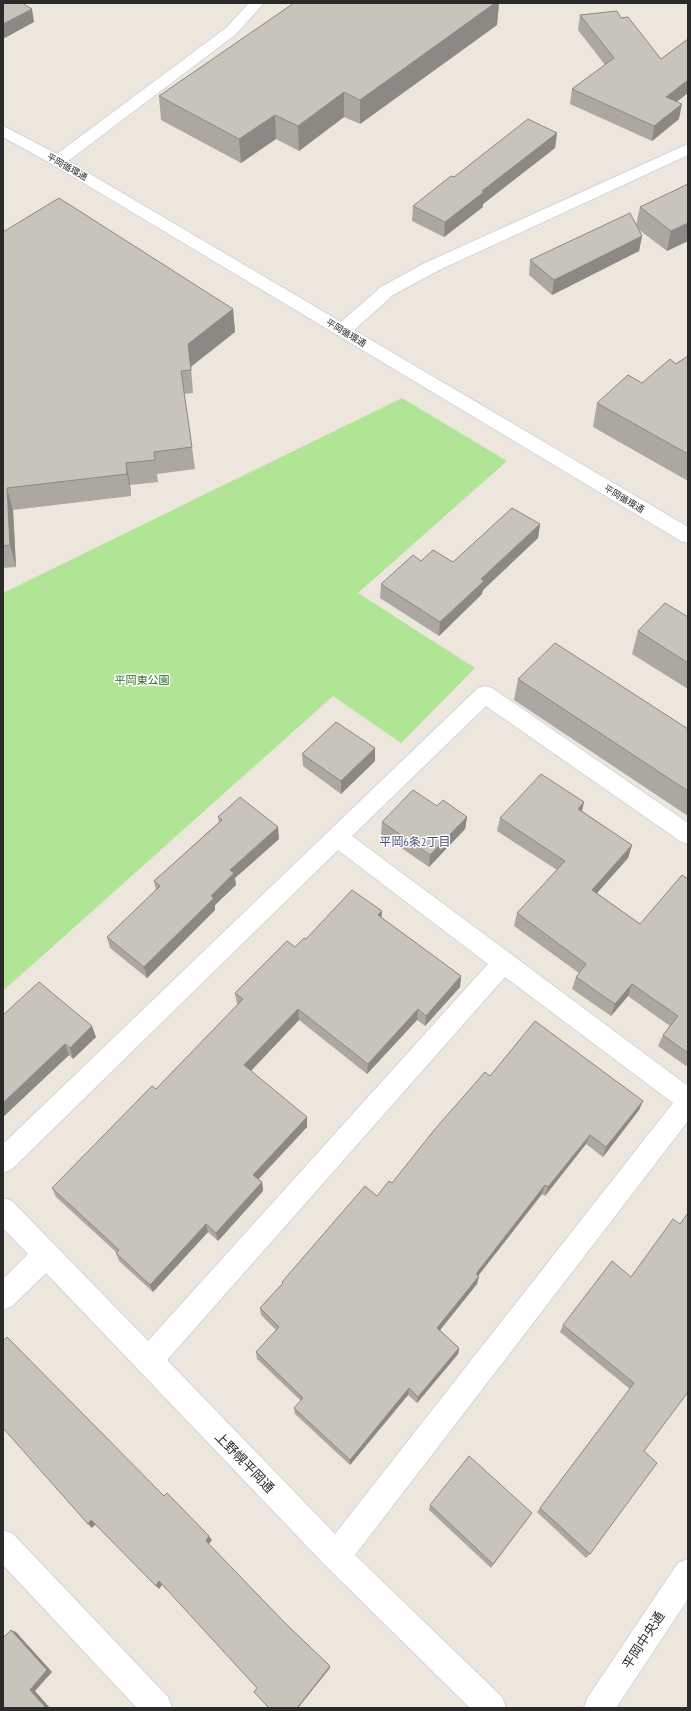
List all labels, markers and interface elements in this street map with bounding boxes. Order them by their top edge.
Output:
street label: 平岡循環通 [45,151,89,183]
street label: 平岡循環通 [324,316,368,349]
street label: 平岡循環通 [602,482,646,515]
park label: 平岡東公園 [115,673,170,687]
district label: 平岡6条2丁目 [380,834,450,849]
street label: 上野幌平岡通 [211,1428,278,1496]
street label: 平岡中央通 [619,1608,668,1672]

